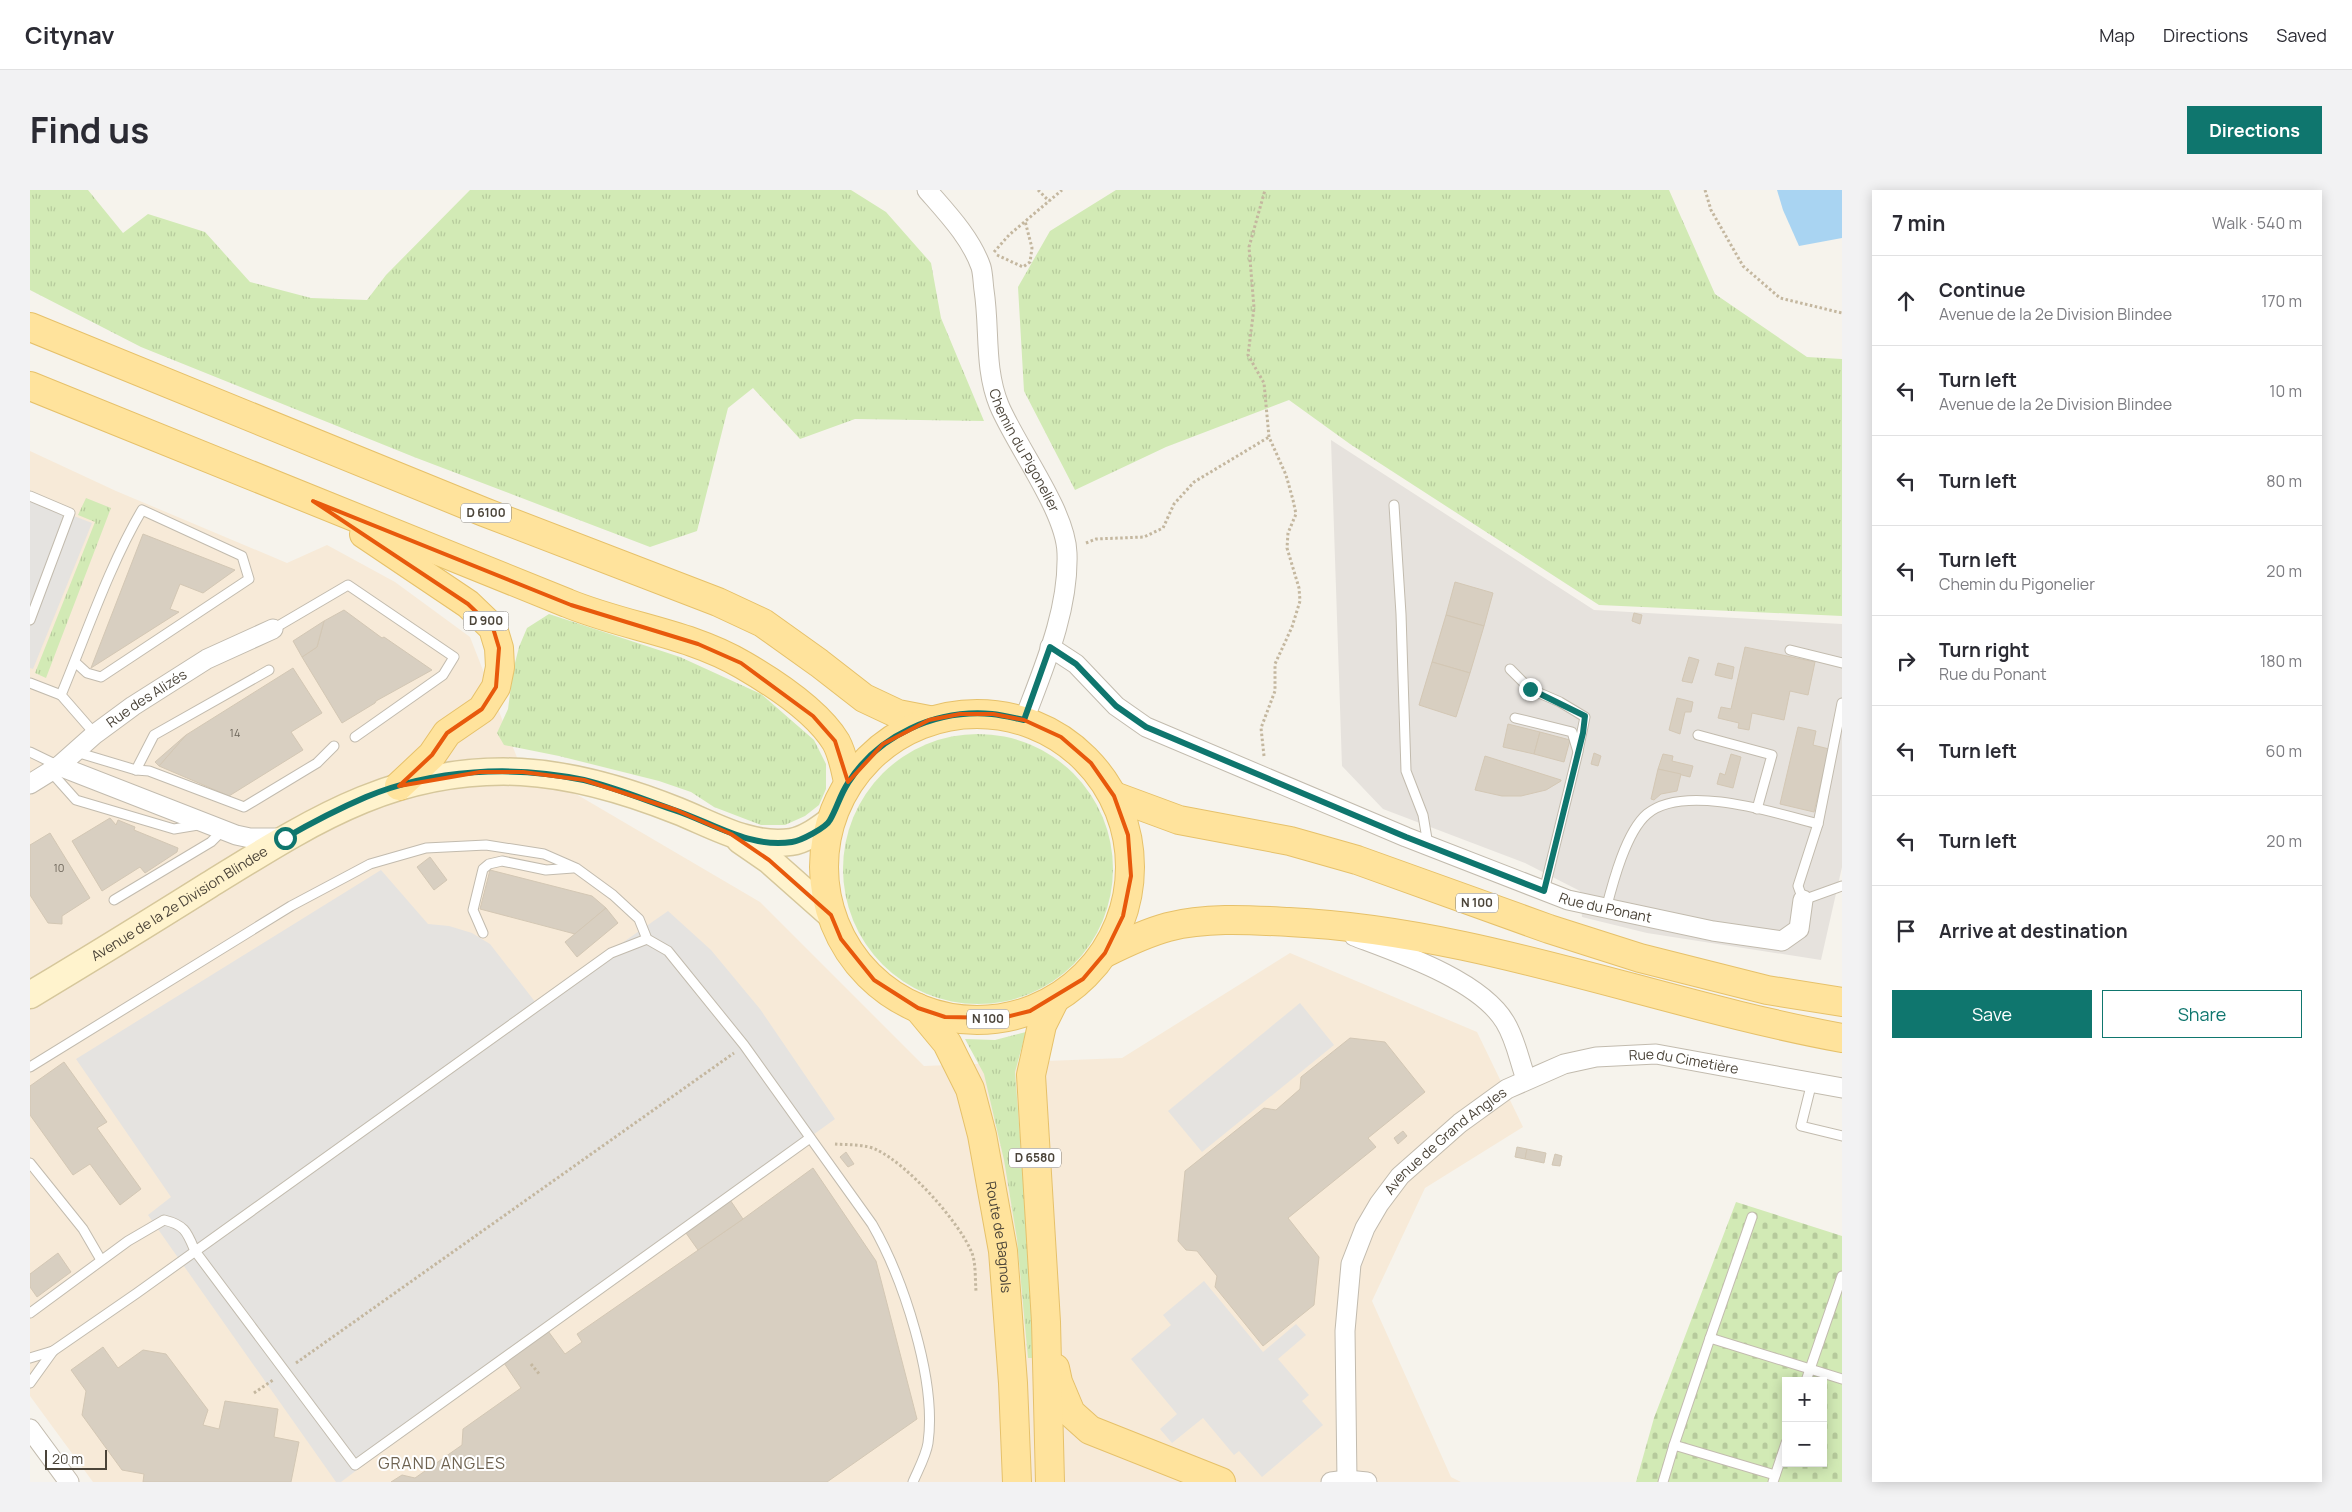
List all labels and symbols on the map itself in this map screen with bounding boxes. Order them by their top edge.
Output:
street label: Chemin du Pigonelier [985,386,1065,515]
road number: D 6100 [461,504,511,522]
road number: D 900 [464,612,508,631]
street label: Rue des Alizés [102,664,190,732]
route end [1519,678,1542,701]
house number: 14 [230,725,240,740]
route start [274,827,297,850]
street label: Avenue de la 2e Division Blindee [87,841,271,965]
house number: 10 [53,860,65,875]
street label: Rue du Ponant [1556,887,1654,927]
road number: N 100 [1456,894,1498,912]
road number: N 100 [967,1010,1009,1029]
street label: Rue du Cimetière [1628,1044,1740,1078]
street label: Avenue de Grand Angles [1380,1082,1510,1198]
road number: D 6580 [1009,1148,1061,1168]
street label: Route de Bagnols [982,1180,1016,1294]
scale bar [45,1447,108,1470]
district label: GRAND ANGLES [378,1452,506,1474]

